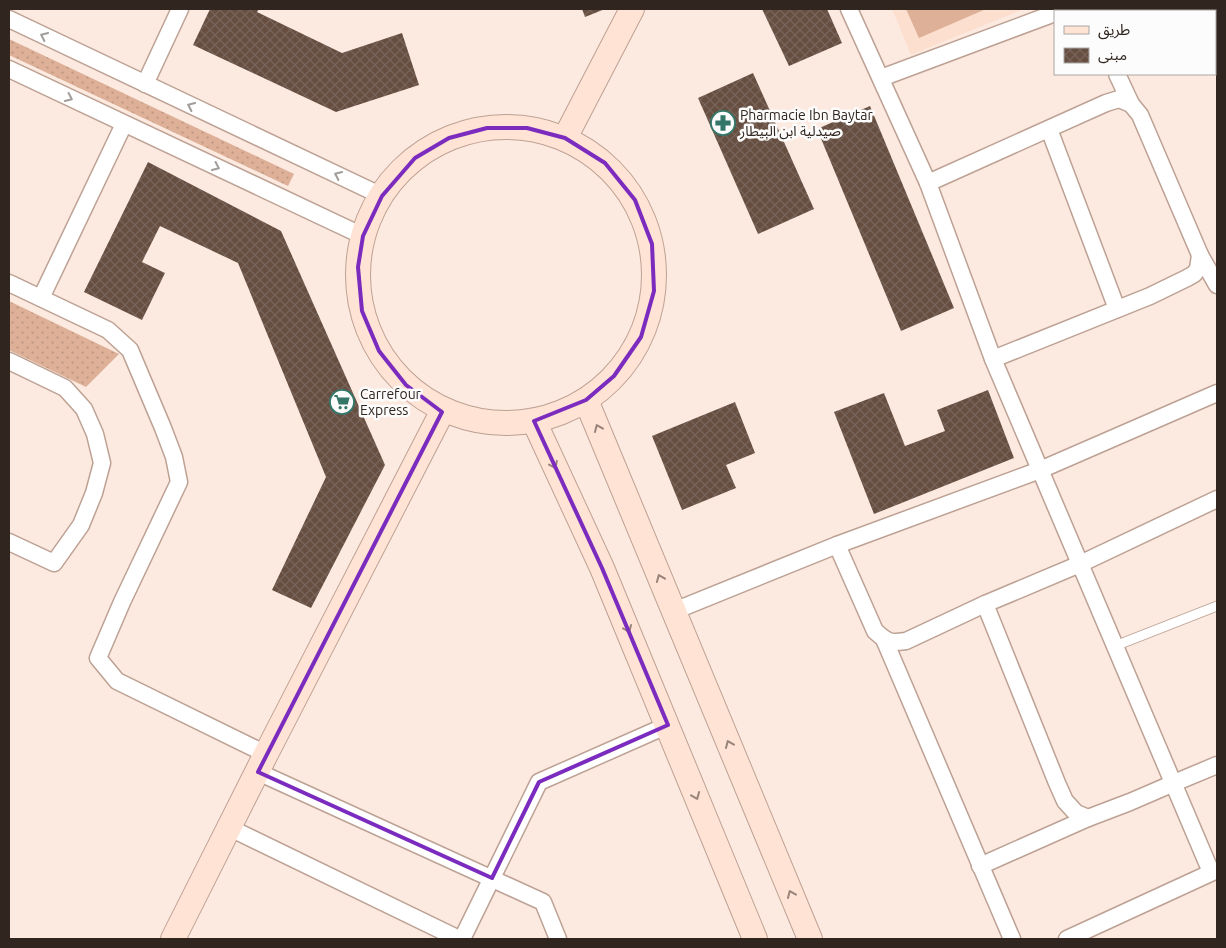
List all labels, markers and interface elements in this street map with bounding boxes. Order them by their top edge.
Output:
legend [1054,10,1216,75]
text: طريق [1098,21,1130,40]
one-way arrow [40,32,49,42]
text: مبنى [1098,46,1127,64]
one-way arrow [63,91,72,101]
one-way arrow [187,101,196,112]
place label: Pharmacie Ibn Baytar صيدلية ابن البيطار [739,107,873,140]
pharmacy icon: Pharmacie Ibn Baytar صيدلية ابن البيطار [710,110,736,136]
one-way arrow [211,161,220,171]
one-way arrow [334,171,343,181]
place label: Carrefour Express [360,386,422,418]
supermarket icon: Carrefour Express [329,389,355,415]
one-way arrow [594,424,604,433]
one-way arrow [548,460,559,469]
one-way arrow [656,574,666,583]
one-way arrow [622,624,632,633]
one-way arrow [725,740,735,749]
one-way arrow [690,791,701,800]
one-way arrow [787,890,798,899]

